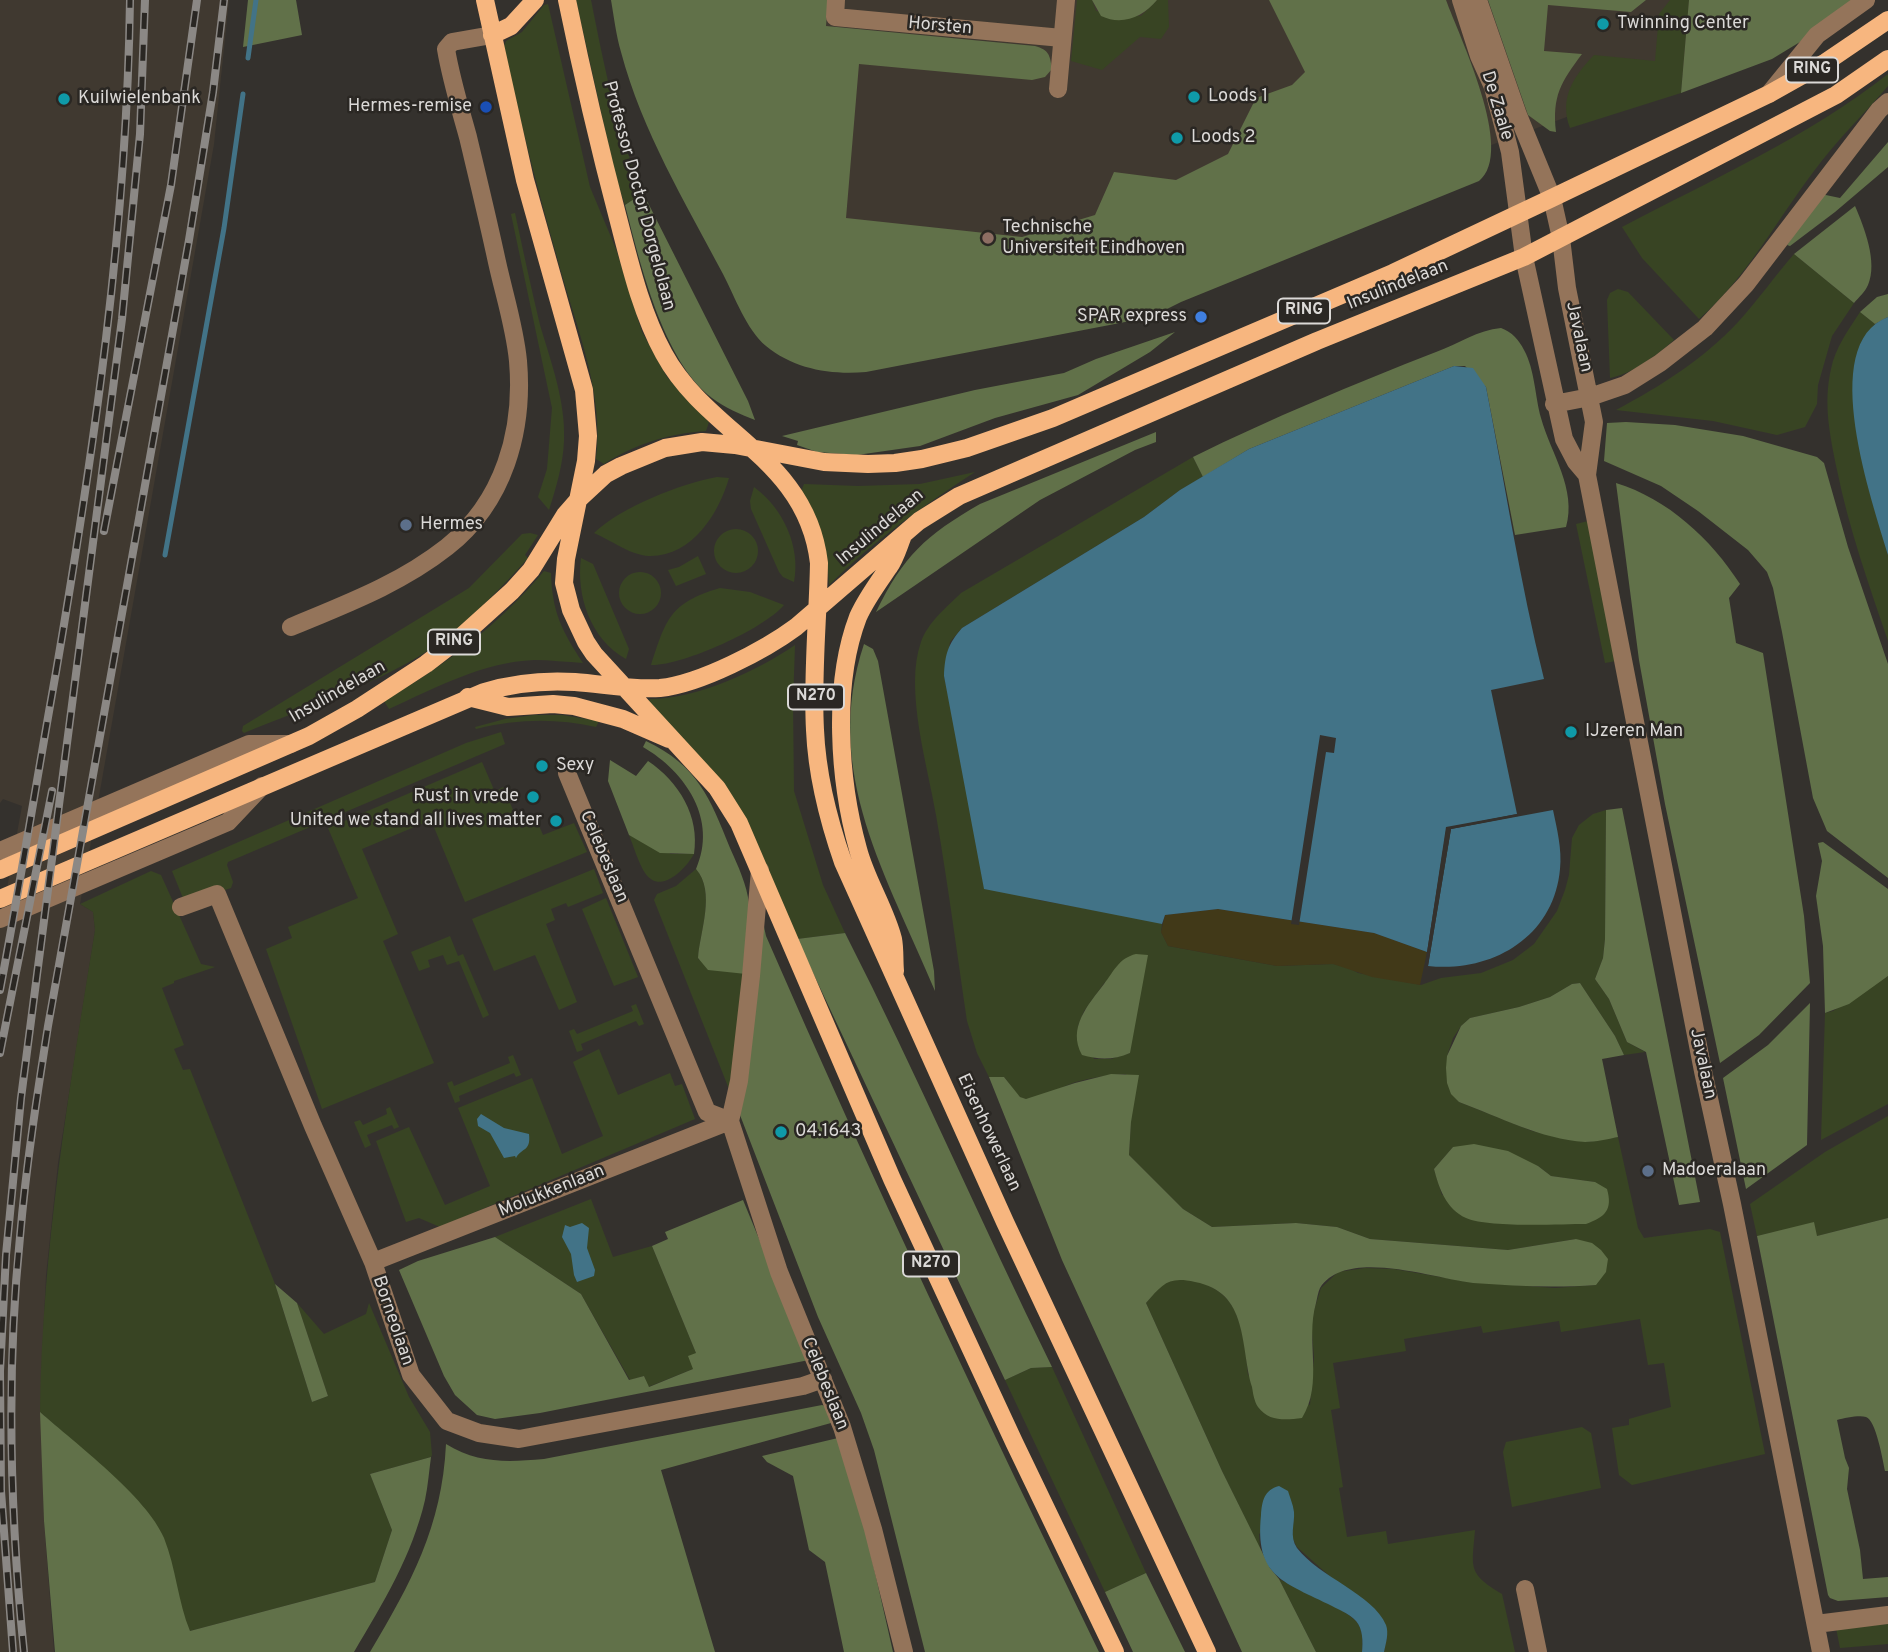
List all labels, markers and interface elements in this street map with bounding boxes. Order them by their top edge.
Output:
street label: Horsten [907,13,973,41]
place label: Twinning Center [1617,13,1749,35]
marker: Twinning Center [1595,16,1611,32]
road number: RING [1786,58,1838,82]
street label: De Zaale [1475,69,1517,143]
street label: Professor Doctor Dorgelolaan [597,79,679,313]
place label: Loods 1 [1208,86,1268,108]
place label: Kuilwielenbank [78,88,201,110]
marker: Loods 1 [1186,89,1202,105]
marker: Kuilwielenbank [56,91,72,107]
place label: Hermes-remise [348,96,472,118]
marker: Hermes-remise [478,99,494,115]
place label: Loods 2 [1191,127,1256,149]
marker: Loods 2 [1169,130,1185,146]
place label: Technische Universiteit Eindhoven [1002,217,1185,260]
marker: Technische Universiteit Eindhoven [980,230,996,246]
street label: Insulindelaan [1344,256,1452,316]
road number: RING [1278,298,1330,324]
street label: Javalaan [1560,300,1596,374]
place label: SPAR express [1077,306,1187,328]
marker: SPAR express [1193,309,1209,325]
street label: Insulindelaan [833,485,929,571]
place label: Hermes [420,514,483,536]
marker: Hermes [398,517,414,533]
road number: RING [428,629,480,654]
street label: Insulindelaan [286,657,390,729]
road number: N270 [788,684,844,710]
place label: IJzeren Man [1585,721,1683,743]
marker: IJzeren Man [1563,724,1579,740]
place label: Sexy [556,755,594,777]
marker: Sexy [534,758,550,774]
place label: Rust in vrede [413,786,519,808]
marker: Rust in vrede [525,789,541,805]
street label: Celebeslaan [574,808,632,906]
place label: United we stand all lives matter [290,810,542,832]
marker: United we stand all lives matter [548,813,564,829]
street label: Javalaan [1684,1027,1720,1101]
street label: Eisenhowerlaan [951,1071,1025,1195]
place label: 04.1643 [795,1121,861,1143]
marker: 04.1643 [773,1124,789,1140]
place label: Madoeralaan [1662,1160,1766,1182]
street label: Molukkenlaan [496,1161,608,1223]
marker: Madoeralaan [1640,1163,1656,1179]
road number: N270 [903,1252,959,1276]
street label: Borneolaan [367,1273,417,1369]
street label: Celebeslaan [796,1334,852,1434]

